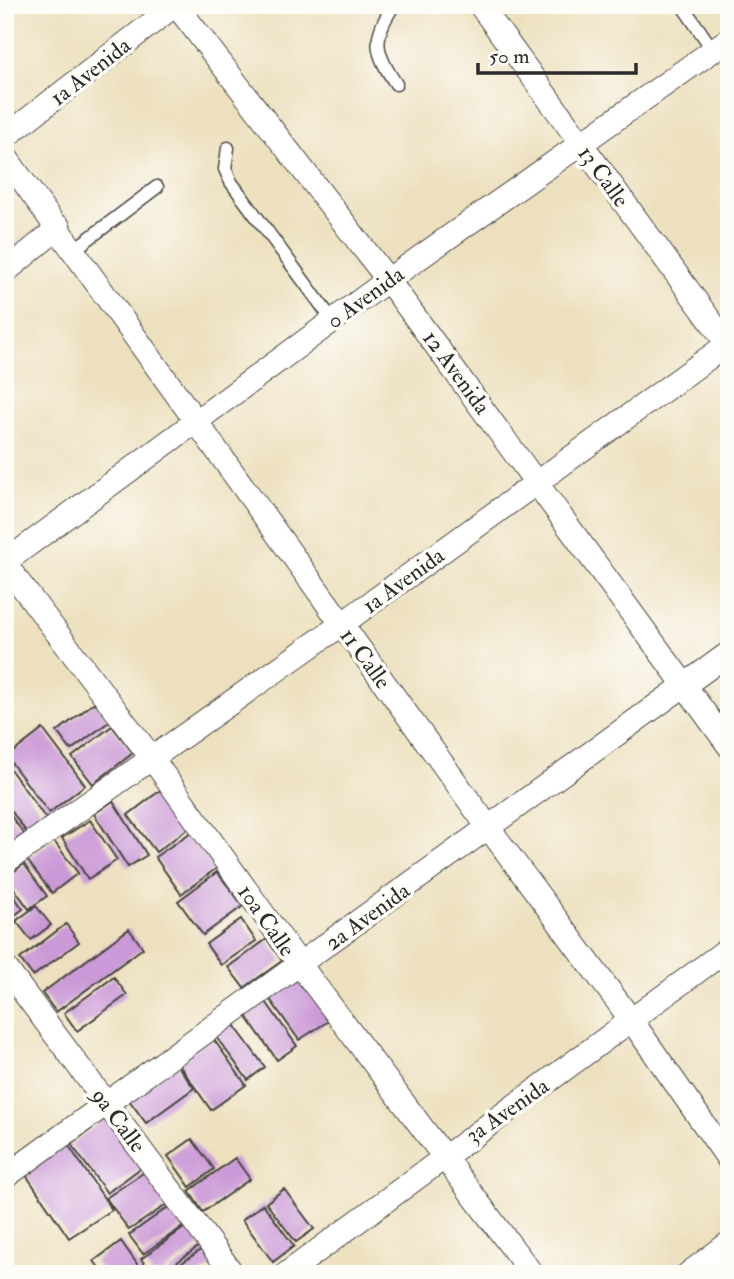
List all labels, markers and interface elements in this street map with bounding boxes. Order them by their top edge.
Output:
street label: 1a Avenida [44,31,137,112]
scale bar [478,32,636,76]
text: 50 m [489,43,530,70]
street label: 13 Calle [571,140,636,213]
street label: 0 Avenida [321,259,410,335]
street label: 12 Avenida [416,325,497,420]
street label: 1a Avenida [357,541,450,620]
street label: 11 Calle [334,622,398,695]
street label: 2a Avenida [319,876,416,957]
street label: 10a Calle [231,879,302,962]
street label: 3a Avenida [460,1071,555,1150]
street label: 9a Calle [84,1081,153,1159]

